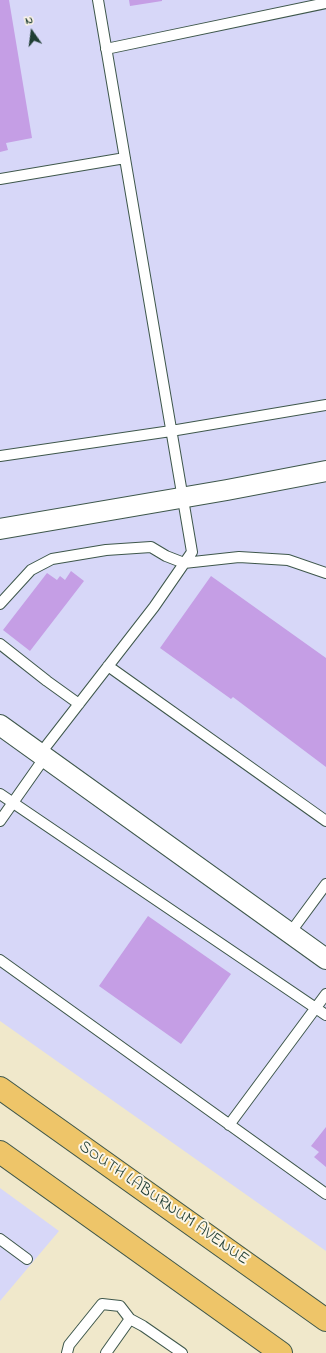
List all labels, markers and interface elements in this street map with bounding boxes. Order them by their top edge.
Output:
north arrow [12,12,52,52]
text: N [24,12,35,29]
street label: SOUTH LABURNUM AVENUE [74,1137,252,1271]

